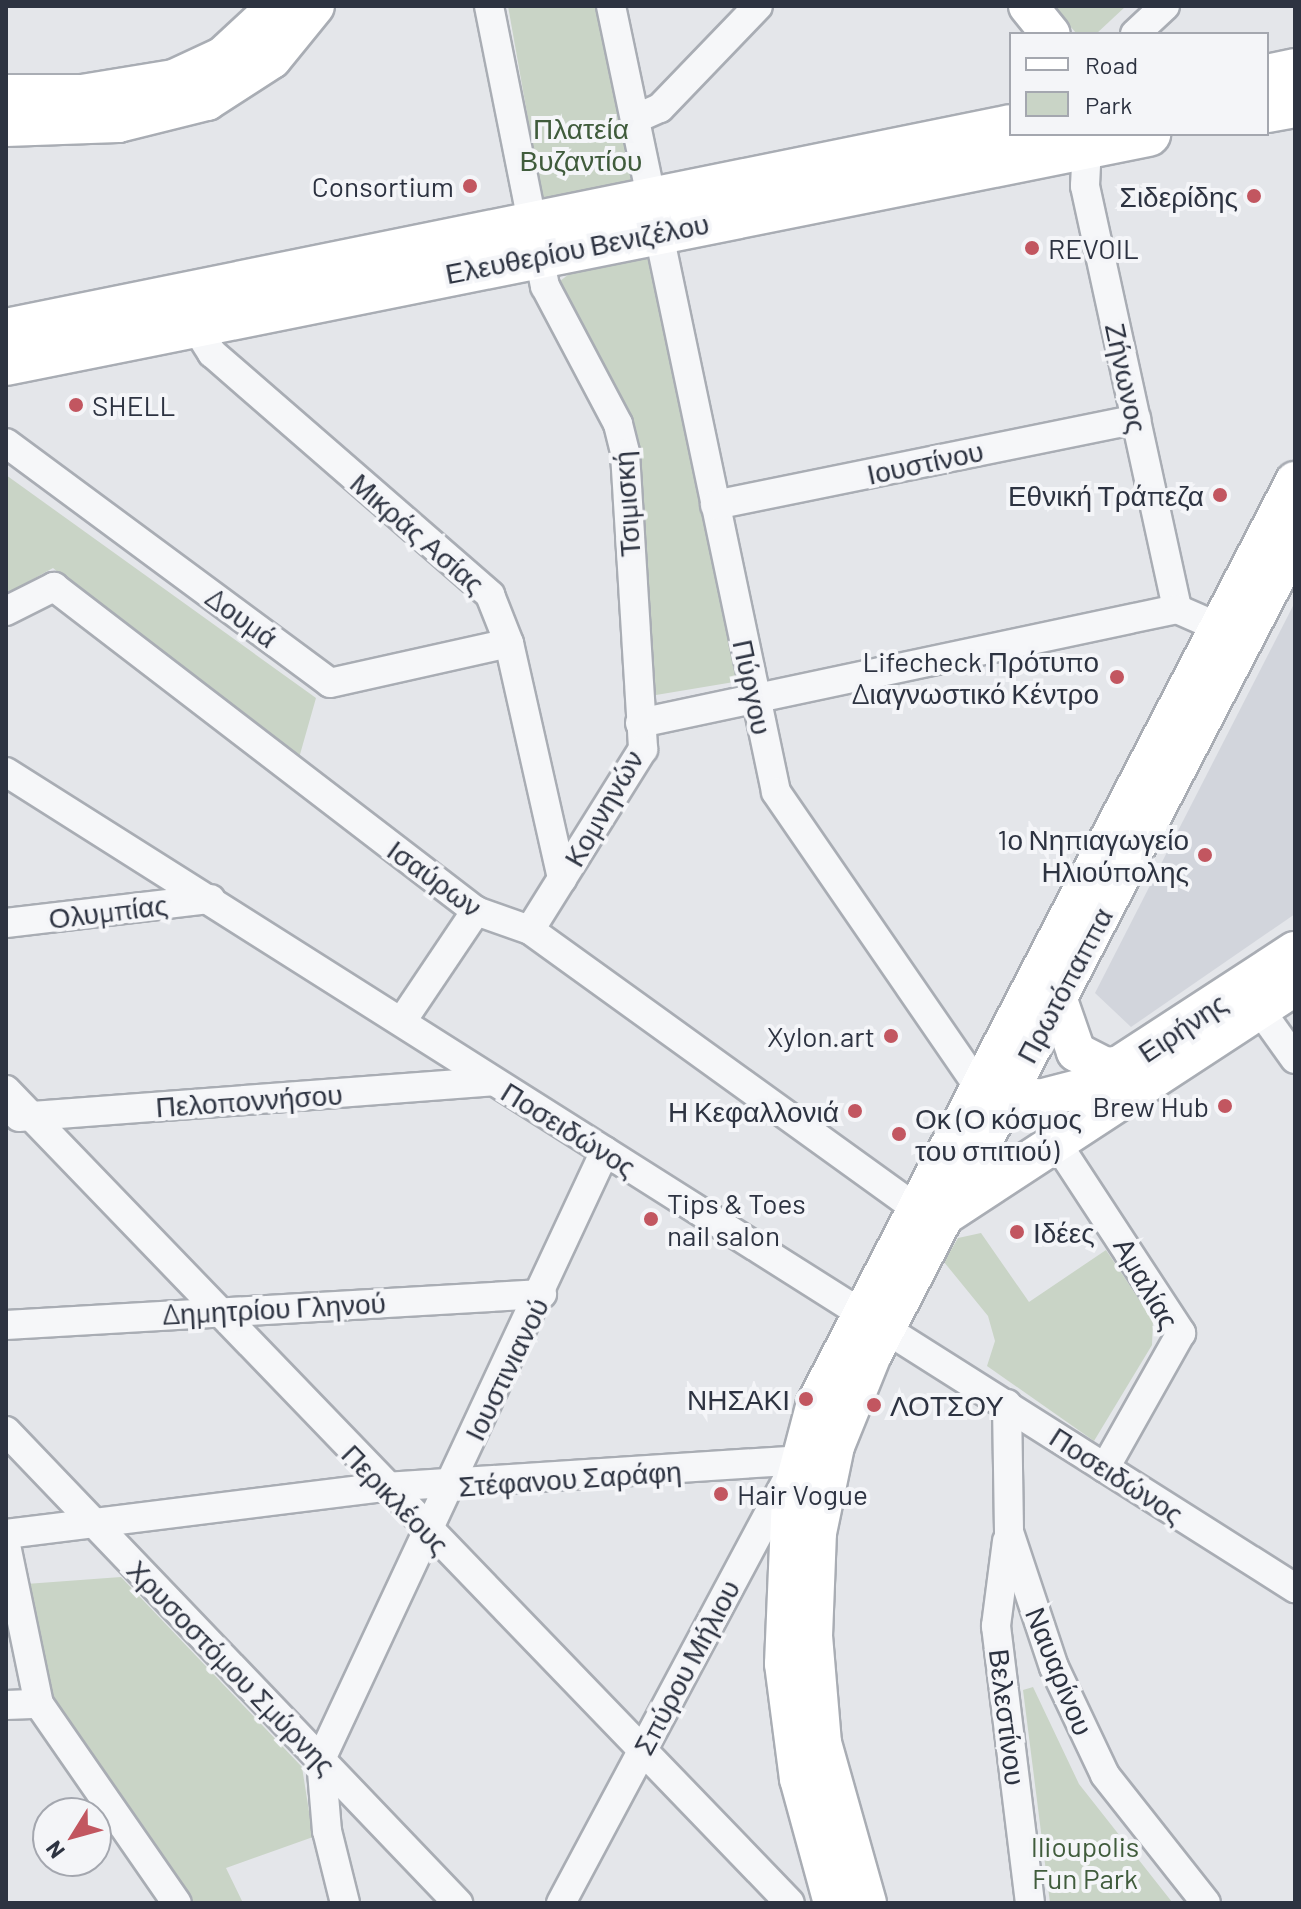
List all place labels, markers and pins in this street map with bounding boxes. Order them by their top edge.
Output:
place label: Consortium [312,169,454,203]
marker: Consortium [461,177,479,195]
place label: Σιδερίδης [1120,179,1238,213]
marker: Σιδερίδης [1245,187,1263,205]
place label: REVOIL [1048,231,1139,265]
marker: REVOIL [1023,239,1041,257]
place label: SHELL [92,388,175,422]
marker: SHELL [67,396,85,414]
place label: Εθνική Τράπεζα [1008,478,1204,512]
marker: Εθνική Τράπεζα [1211,486,1229,504]
place label: Lifecheck Πρότυπο Διαγνωστικό Κέντρο [852,644,1099,710]
marker: Lifecheck Πρότυπο Διαγνωστικό Κέντρο [1106,666,1128,688]
place label: 1ο Νηπιαγωγείο Ηλιούπολης [998,822,1189,888]
marker: 1ο Νηπιαγωγείο Ηλιούπολης [1196,846,1214,864]
place label: Xylon.art [767,1019,875,1053]
marker: Xylon.art [882,1027,900,1045]
place label: Brew Hub [1092,1089,1209,1123]
place label: Η Κεφαλλονιά [668,1094,839,1128]
marker: Brew Hub [1216,1097,1234,1115]
place label: Οκ (Ο κόσμος του σπιτιού) [915,1101,1082,1167]
marker: Η Κεφαλλονιά [846,1102,864,1120]
marker: Οκ (Ο κόσμος του σπιτιού) [890,1125,908,1143]
place label: Tips & Toes nail salon [667,1186,806,1252]
marker: Tips & Toes nail salon [642,1210,660,1228]
place label: Ιδέες [1033,1215,1095,1249]
marker: Ιδέες [1008,1223,1026,1241]
place label: ΝΗΣΑΚΙ [687,1382,790,1416]
place label: ΛΟΤΣΟΥ [890,1388,1004,1422]
marker: ΝΗΣΑΚΙ [797,1390,815,1408]
marker: ΛΟΤΣΟΥ [865,1396,883,1414]
place label: Hair Vogue [737,1477,868,1511]
marker: Hair Vogue [712,1485,730,1503]

